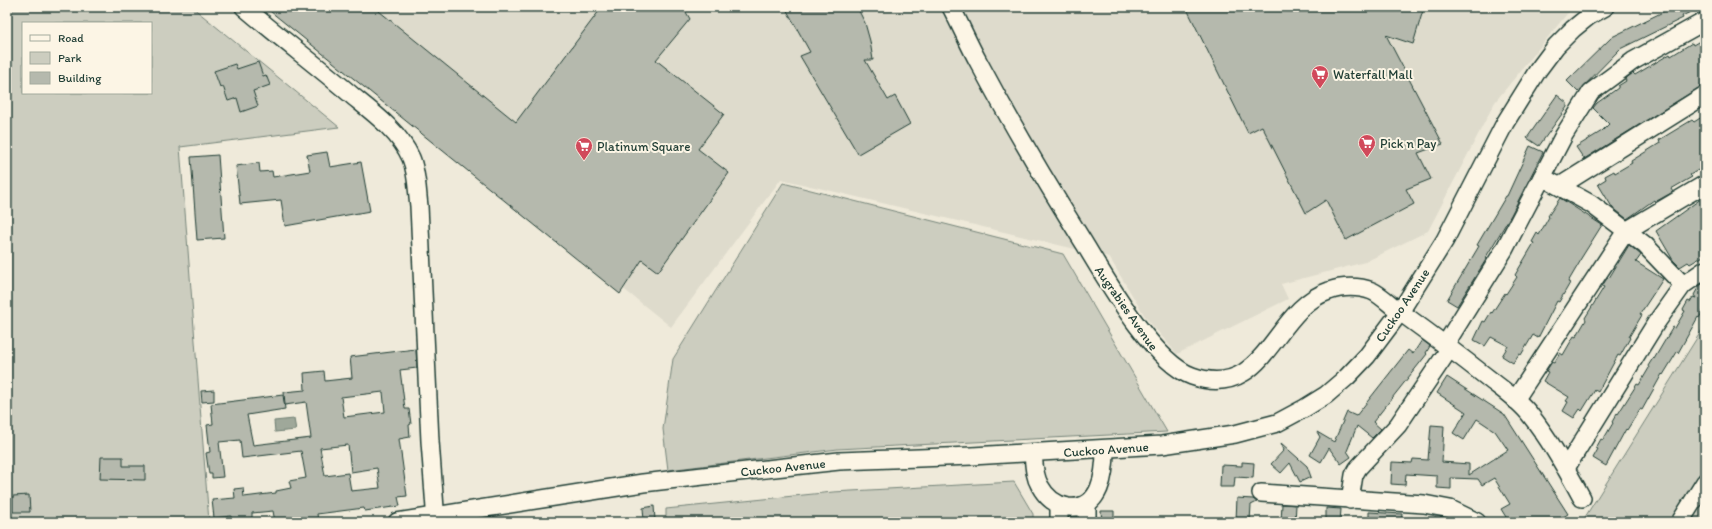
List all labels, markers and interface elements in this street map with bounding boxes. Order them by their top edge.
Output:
legend [22,22,152,94]
text: Road [58,31,84,45]
text: Park [58,51,82,65]
supermarket icon: Waterfall Mall [1310,64,1330,89]
place label: Waterfall Mall [1333,67,1413,82]
text: Building [58,71,102,85]
supermarket icon: Pick n Pay [1357,133,1377,158]
supermarket icon: Platinum Square [574,136,594,161]
place label: Pick n Pay [1380,136,1436,151]
place label: Platinum Square [597,139,690,154]
street label: Augrabies Avenue [1092,263,1161,353]
street label: Cuckoo Avenue [1372,266,1433,345]
street label: Cuckoo Avenue [1063,439,1149,460]
street label: Cuckoo Avenue [740,456,826,479]

